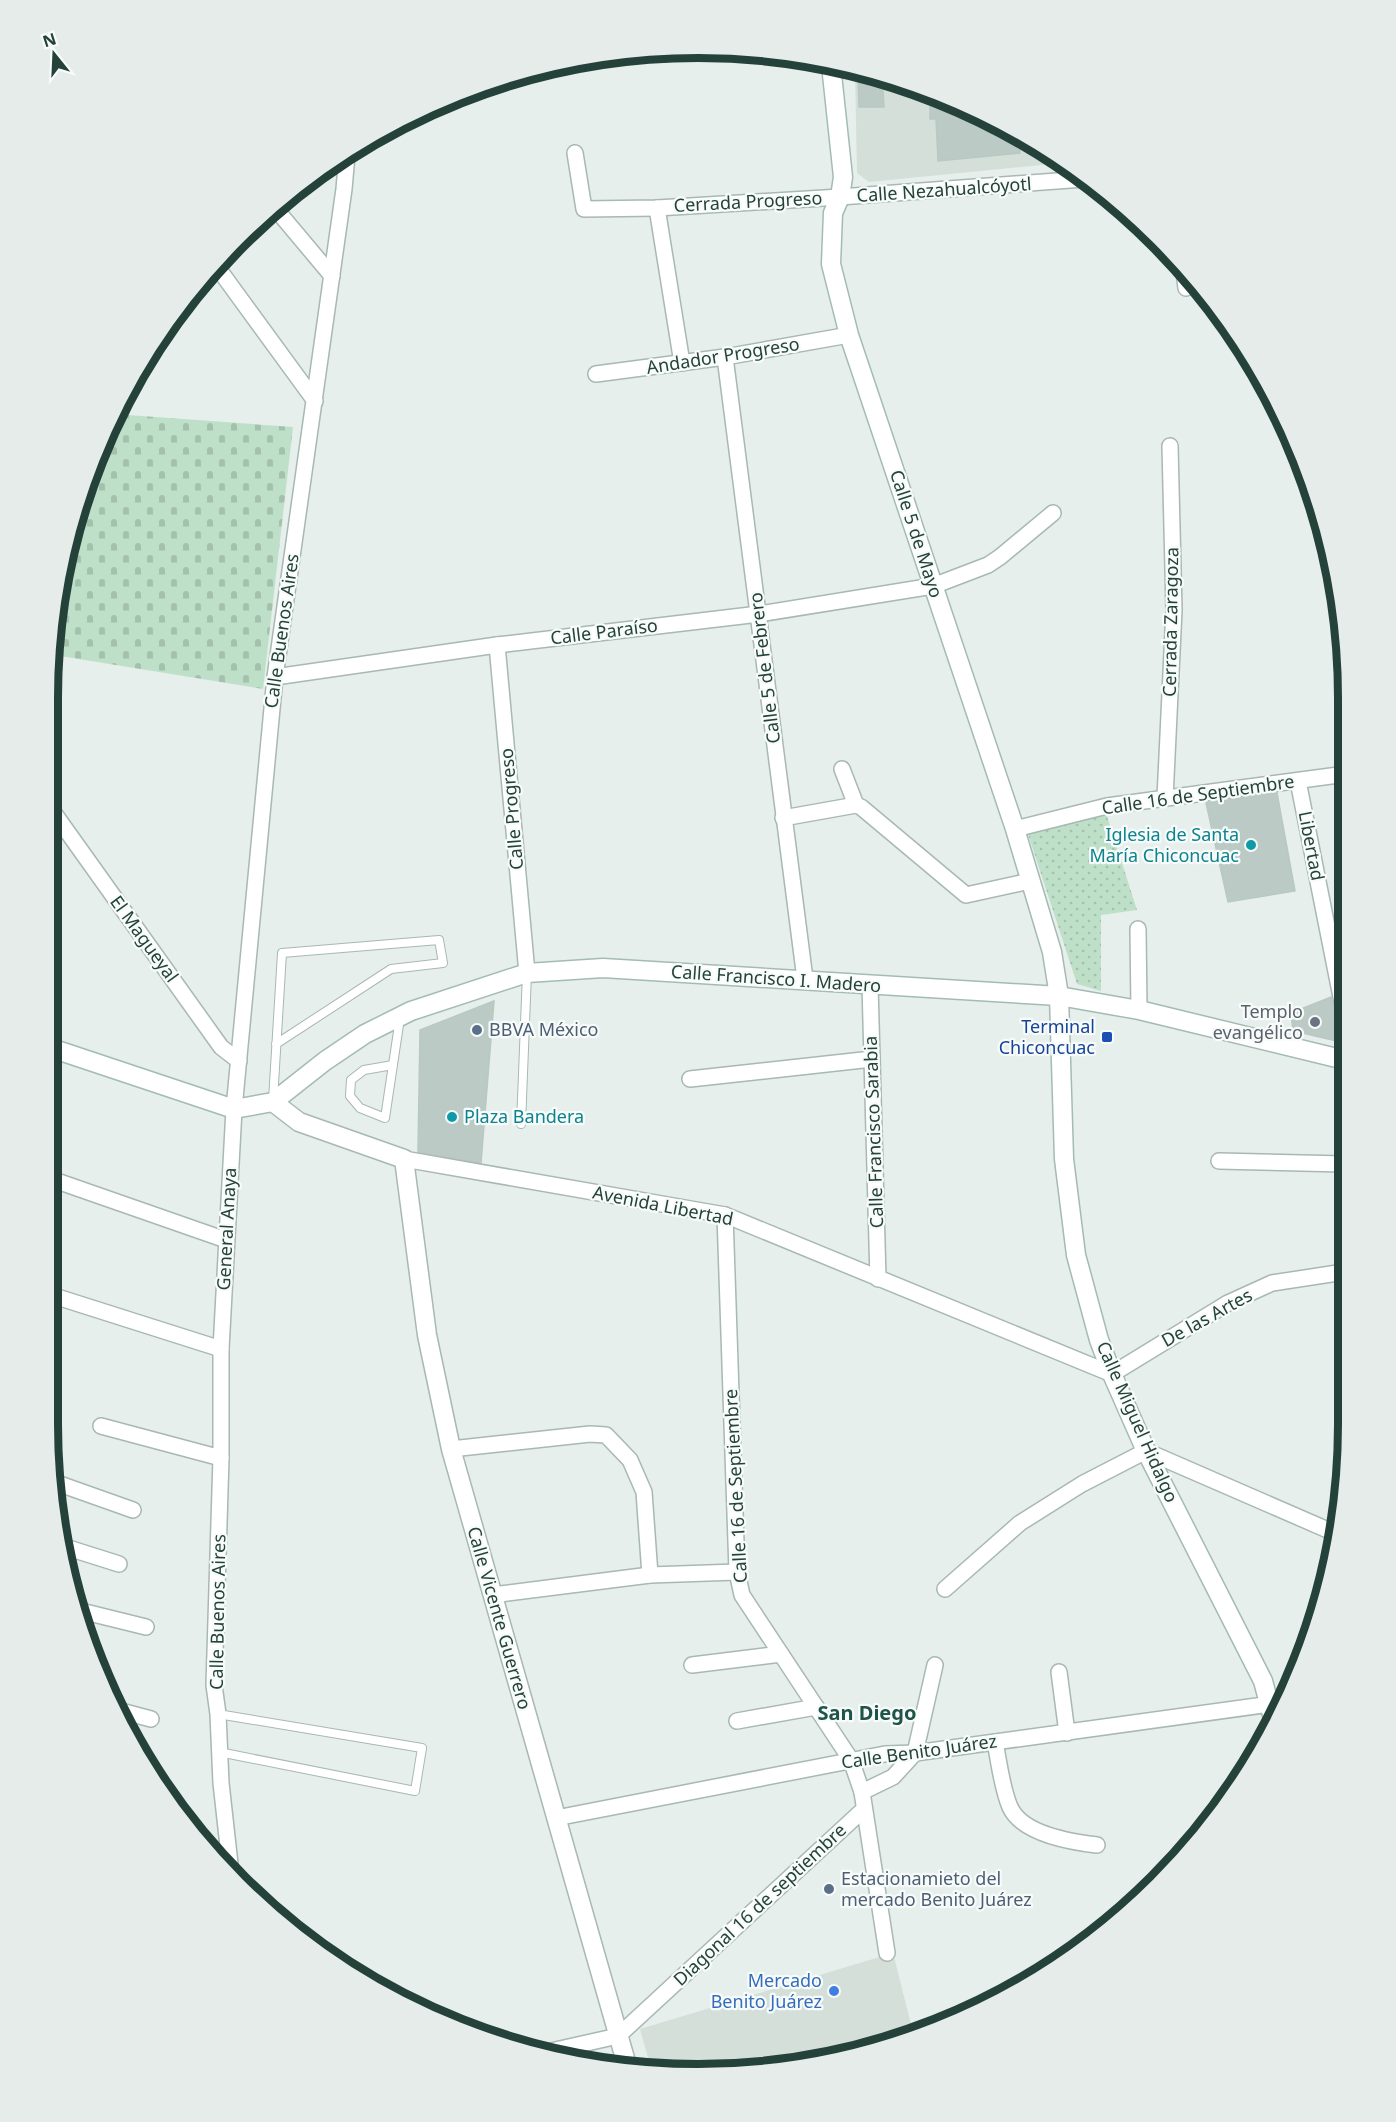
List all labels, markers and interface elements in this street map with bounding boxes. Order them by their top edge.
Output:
north arrow [24,24,84,84]
text: N [40,27,59,52]
street label: Calle Nezahualcóyotl [856,171,1032,207]
street label: Cerrada Progreso [673,185,823,217]
street label: Andador Progreso [645,331,801,379]
street label: Calle 5 de Mayo [885,467,949,601]
street label: Cerrada Zaragoza [1157,547,1183,697]
street label: Calle Buenos Aires [258,552,304,710]
street label: Calle 5 de Febrero [743,591,785,745]
street label: Calle Paraíso [549,613,659,649]
street label: Calle Progreso [494,747,528,871]
street label: Calle 16 de Septiembre [1100,769,1296,819]
street label: Libertad [1293,809,1330,883]
place label: Iglesia de Santa María Chiconcuac [1089,822,1239,867]
marker: Iglesia de Santa María Chiconcuac [1244,838,1258,852]
street label: El Magueyal [105,890,184,987]
street label: Calle Francisco I. Madero [670,959,882,997]
place label: Templo evangélico [1213,999,1303,1044]
place label: Terminal Chiconcuac [999,1014,1095,1059]
marker: Templo evangélico [1308,1015,1322,1029]
place label: BBVA México [489,1017,598,1041]
marker: BBVA México [470,1023,484,1037]
marker: Terminal Chiconcuac [1100,1030,1114,1044]
street label: Calle Francisco Sarabia [858,1036,888,1229]
place label: Plaza Bandera [464,1104,584,1128]
marker: Plaza Bandera [445,1110,459,1124]
street label: General Anaya [211,1167,241,1291]
street label: Avenida Libertad [591,1180,736,1230]
street label: De las Artes [1157,1282,1256,1352]
street label: Calle Miguel Hidalgo [1092,1337,1184,1506]
street label: Calle 16 de Septiembre [718,1388,752,1584]
street label: Calle Vicente Guerrero [462,1523,538,1712]
street label: Calle Buenos Aires [204,1534,230,1690]
district label: San Diego [818,1699,916,1726]
street label: Calle Benito Juárez [839,1728,998,1774]
street label: Diagonal 16 de septiembre [668,1818,851,1991]
place label: Estacionamieto del mercado Benito Juárez [841,1866,1032,1911]
marker: Estacionamieto del mercado Benito Juárez [822,1882,836,1896]
place label: Mercado Benito Juárez [711,1968,822,2013]
marker: Mercado Benito Juárez [827,1984,841,1998]

